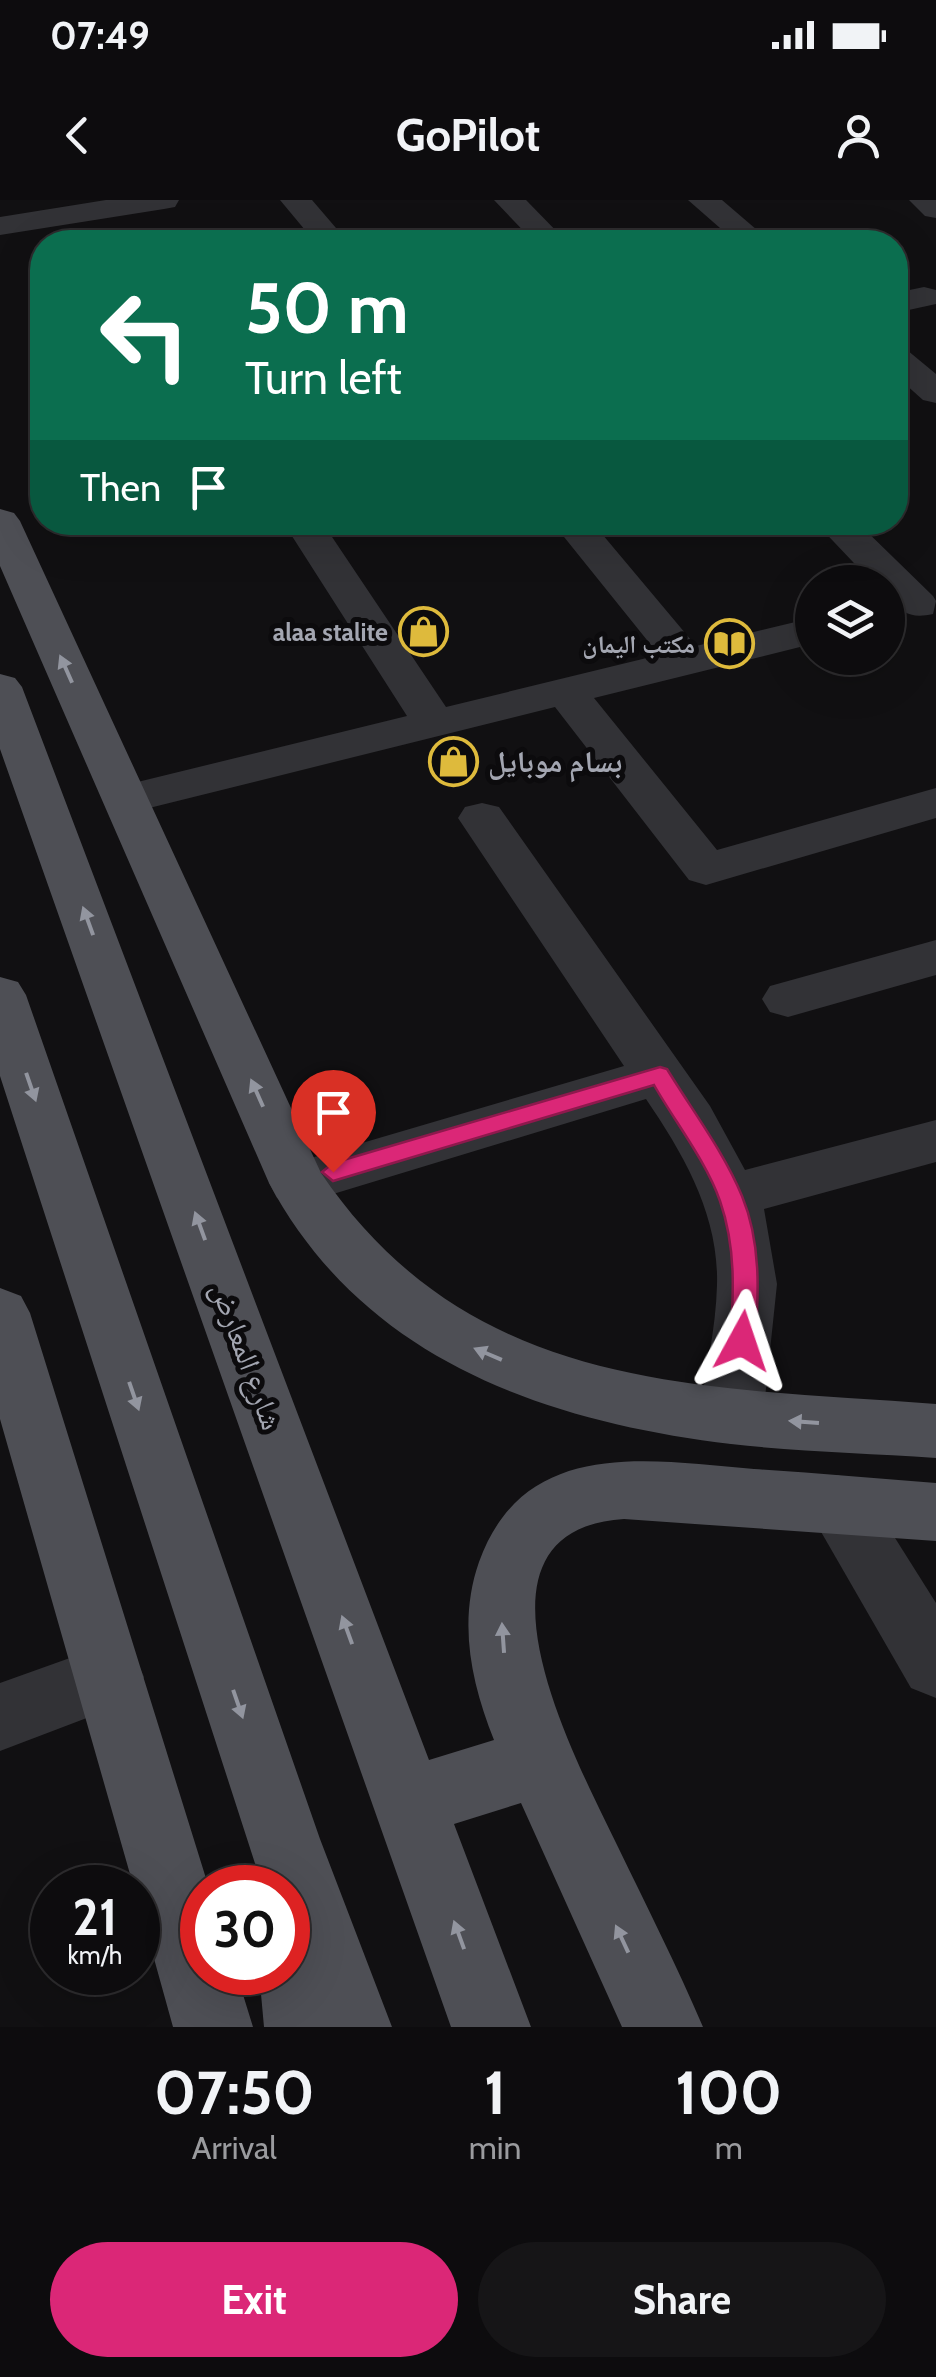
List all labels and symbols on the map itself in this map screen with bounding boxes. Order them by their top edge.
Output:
shop icon: alaa stalite [397,606,449,658]
place label: alaa stalite [273,617,388,647]
library icon: مكتب اليمان [704,618,756,670]
place label: مكتب اليمان [582,629,695,659]
one-way arrow [58,654,74,684]
shop icon: بسام موبايل [427,735,479,787]
place label: بسام موبايل [488,743,622,783]
one-way arrow [80,905,95,935]
pin [291,1070,376,1173]
one-way arrow [24,1073,39,1103]
one-way arrow [249,1078,265,1108]
one-way arrow [192,1210,207,1240]
street label: شارع المعارض [202,1277,291,1435]
position arrow [690,1289,794,1393]
one-way arrow [473,1346,503,1362]
one-way arrow [128,1381,143,1411]
one-way arrow [787,1414,819,1430]
one-way arrow [339,1614,354,1644]
one-way arrow [495,1621,511,1653]
one-way arrow [231,1689,246,1719]
speed limit sign: 30 [180,1865,310,1995]
one-way arrow [450,1920,465,1950]
one-way arrow [614,1924,631,1953]

